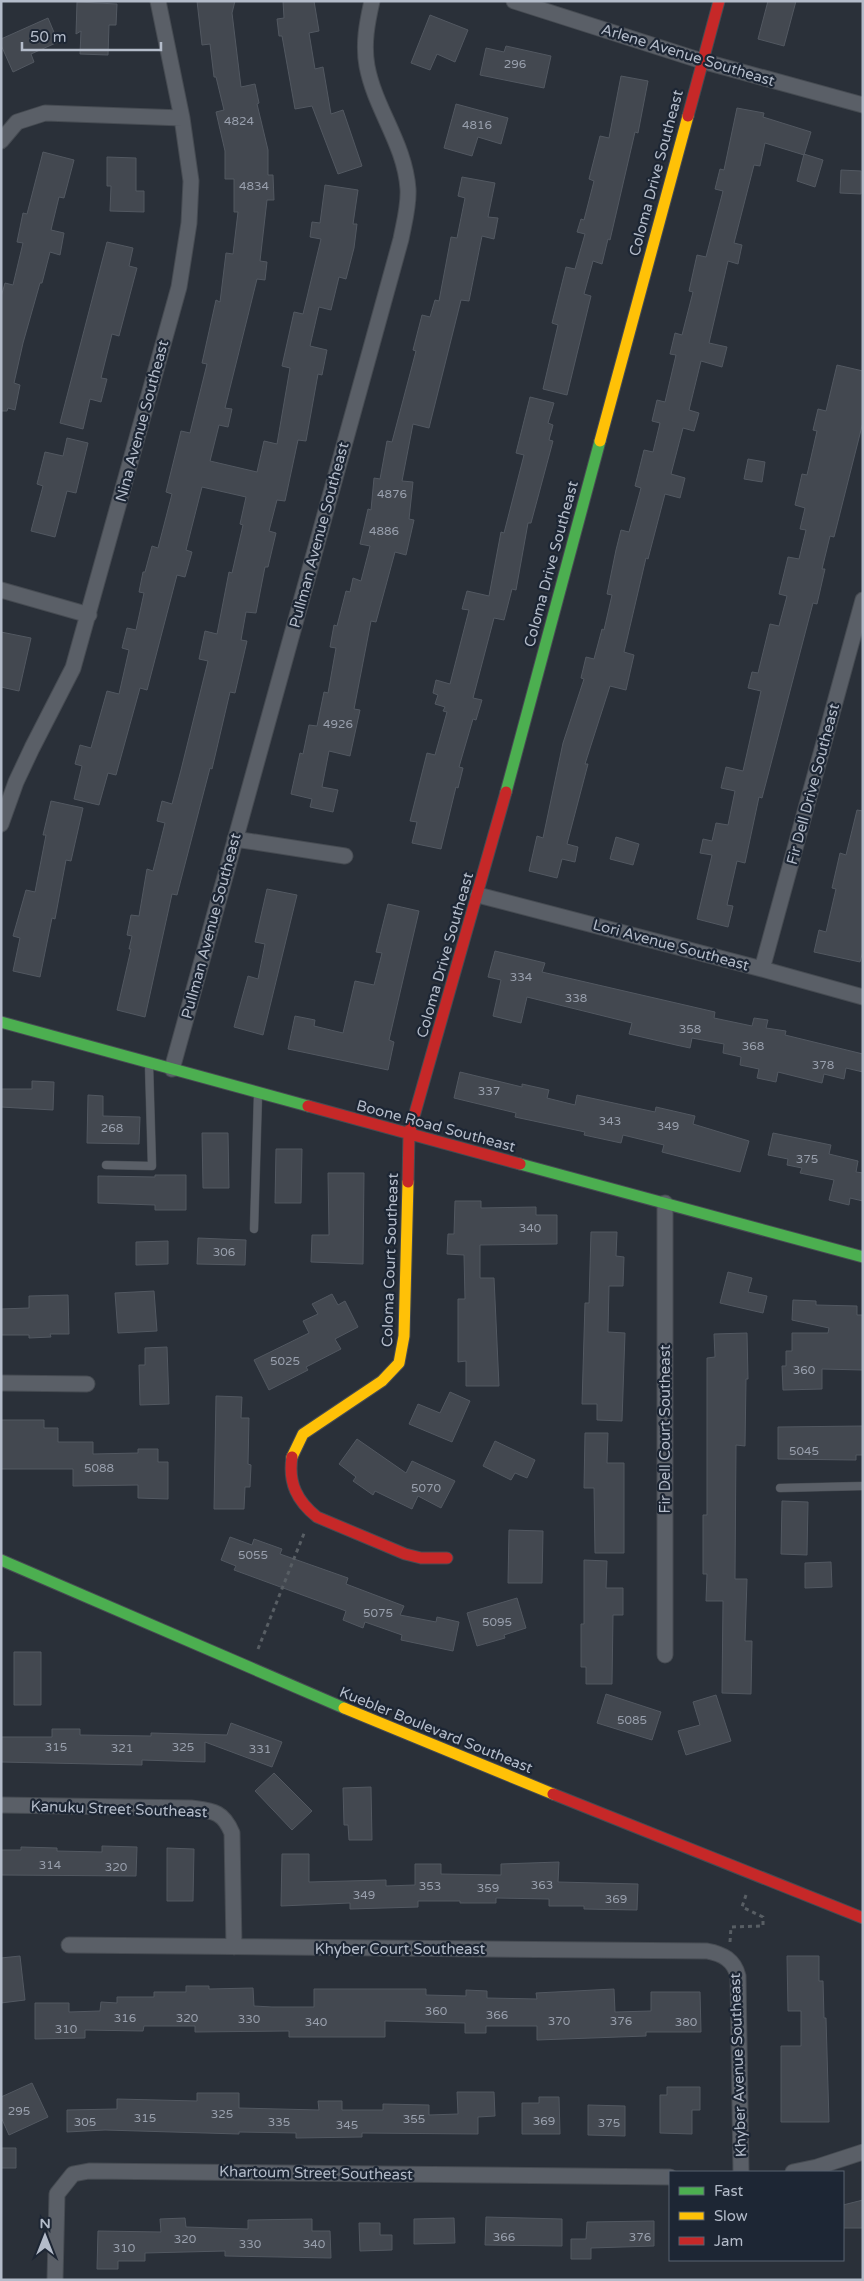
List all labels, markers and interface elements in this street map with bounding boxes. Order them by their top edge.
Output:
scale bar [22,20,161,52]
street label: Arlene Avenue Southeast [599,20,777,90]
text: 50 m [30,28,67,46]
house number: 296 [504,57,526,71]
street label: Coloma Drive Southeast [625,88,687,258]
house number: 4824 [224,114,255,128]
house number: 4816 [462,118,492,132]
house number: 4834 [239,179,270,193]
street label: Nina Avenue Southeast [112,338,172,504]
street label: Pullman Avenue Southeast [286,440,353,630]
street label: Coloma Drive Southeast [520,479,582,649]
house number: 4876 [377,487,407,501]
house number: 4886 [369,524,399,538]
street label: Fir Dell Drive Southeast [783,701,843,867]
house number: 4926 [323,717,353,731]
street label: Pullman Avenue Southeast [178,831,245,1021]
street label: Coloma Drive Southeast [413,870,477,1040]
street label: Lori Avenue Southeast [591,915,751,975]
house number: 334 [510,970,533,984]
house number: 338 [565,991,587,1005]
house number: 358 [679,1022,701,1036]
house number: 368 [742,1039,764,1053]
house number: 378 [812,1058,834,1072]
house number: 337 [478,1084,500,1098]
street label: Boone Road Southeast [355,1096,518,1156]
house number: 343 [599,1114,621,1128]
house number: 349 [657,1119,679,1133]
house number: 268 [101,1121,123,1135]
house number: 375 [796,1152,818,1166]
street label: Coloma Court Southeast [378,1172,402,1347]
house number: 340 [519,1221,542,1235]
house number: 306 [213,1245,235,1259]
street label: Fir Dell Court Southeast [656,1344,674,1514]
house number: 5025 [270,1354,300,1368]
house number: 360 [793,1363,816,1377]
house number: 5045 [789,1444,819,1458]
house number: 5088 [84,1461,114,1475]
house number: 5070 [411,1481,442,1495]
house number: 5055 [238,1548,268,1562]
house number: 5075 [363,1606,393,1620]
house number: 5095 [482,1615,512,1629]
street label: Kuebler Boulevard Southeast [337,1683,536,1777]
house number: 5085 [617,1713,647,1727]
house number: 315 [45,1740,67,1754]
house number: 325 [172,1740,194,1754]
house number: 321 [111,1741,133,1755]
house number: 331 [249,1742,271,1756]
street label: Kanuku Street Southeast [30,1797,208,1821]
house number: 314 [39,1858,62,1872]
house number: 320 [105,1860,128,1874]
house number: 363 [531,1878,553,1892]
house number: 353 [419,1879,441,1893]
house number: 359 [477,1881,499,1895]
house number: 349 [353,1888,375,1902]
house number: 369 [605,1892,627,1906]
street label: Khyber Court Southeast [315,1940,486,1958]
street label: Khyber Avenue Southeast [726,1972,750,2157]
house number: 360 [425,2004,448,2018]
house number: 366 [486,2008,508,2022]
house number: 316 [114,2011,136,2025]
house number: 320 [176,2011,199,2025]
house number: 330 [238,2012,261,2026]
house number: 370 [548,2014,571,2028]
house number: 376 [610,2014,632,2028]
house number: 340 [305,2015,328,2029]
house number: 380 [675,2015,698,2029]
house number: 310 [55,2022,78,2036]
house number: 295 [8,2104,30,2118]
house number: 325 [211,2107,233,2121]
house number: 315 [134,2111,156,2125]
house number: 355 [403,2112,425,2126]
house number: 369 [533,2114,555,2128]
house number: 305 [74,2115,96,2129]
house number: 335 [268,2115,290,2129]
house number: 375 [598,2116,620,2130]
house number: 345 [336,2118,358,2132]
street label: Khartoum Street Southeast [219,2162,413,2184]
legend [669,2171,844,2261]
text: Fast [714,2182,744,2200]
text: Slow [714,2207,748,2225]
north arrow [20,2211,70,2261]
text: N [39,2215,51,2232]
house number: 366 [493,2230,515,2244]
house number: 376 [629,2230,651,2244]
house number: 320 [174,2232,197,2246]
text: Jam [714,2232,743,2250]
house number: 330 [239,2237,262,2251]
house number: 340 [303,2237,326,2251]
house number: 310 [113,2241,136,2255]

